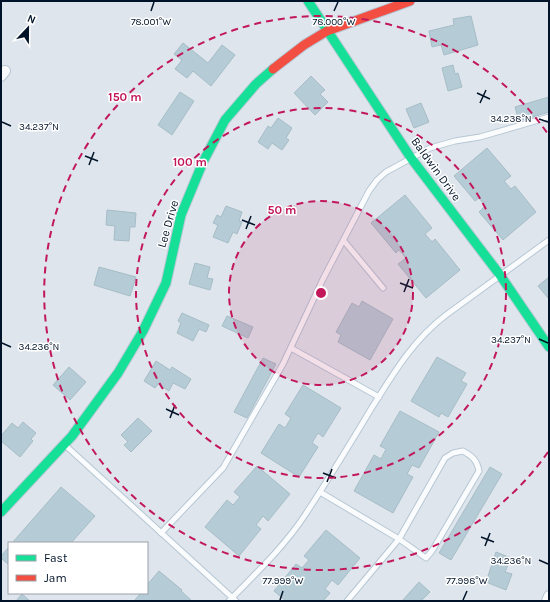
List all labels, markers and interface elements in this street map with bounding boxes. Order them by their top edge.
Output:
north arrow [8,8,48,48]
text: N [25,12,38,27]
text: 78.001°W [131,16,171,28]
text: 78.000°W [313,16,355,28]
text: 150 m [108,90,142,104]
text: 34.238°N [490,113,532,125]
text: 34.237°N [19,121,59,133]
street label: Baldwin Drive [408,135,464,203]
text: 100 m [173,155,207,169]
street label: Lee Drive [155,199,181,249]
text: 50 m [268,203,297,217]
centre of rings [314,286,328,300]
text: 34.237°N [491,334,531,346]
text: 34.236°N [19,341,59,353]
legend [8,542,148,594]
text: Fast [44,551,68,565]
text: 34.236°N [491,555,531,567]
text: Jam [44,571,67,585]
text: 77.999°W [263,575,304,587]
text: 77.998°W [446,575,488,587]

